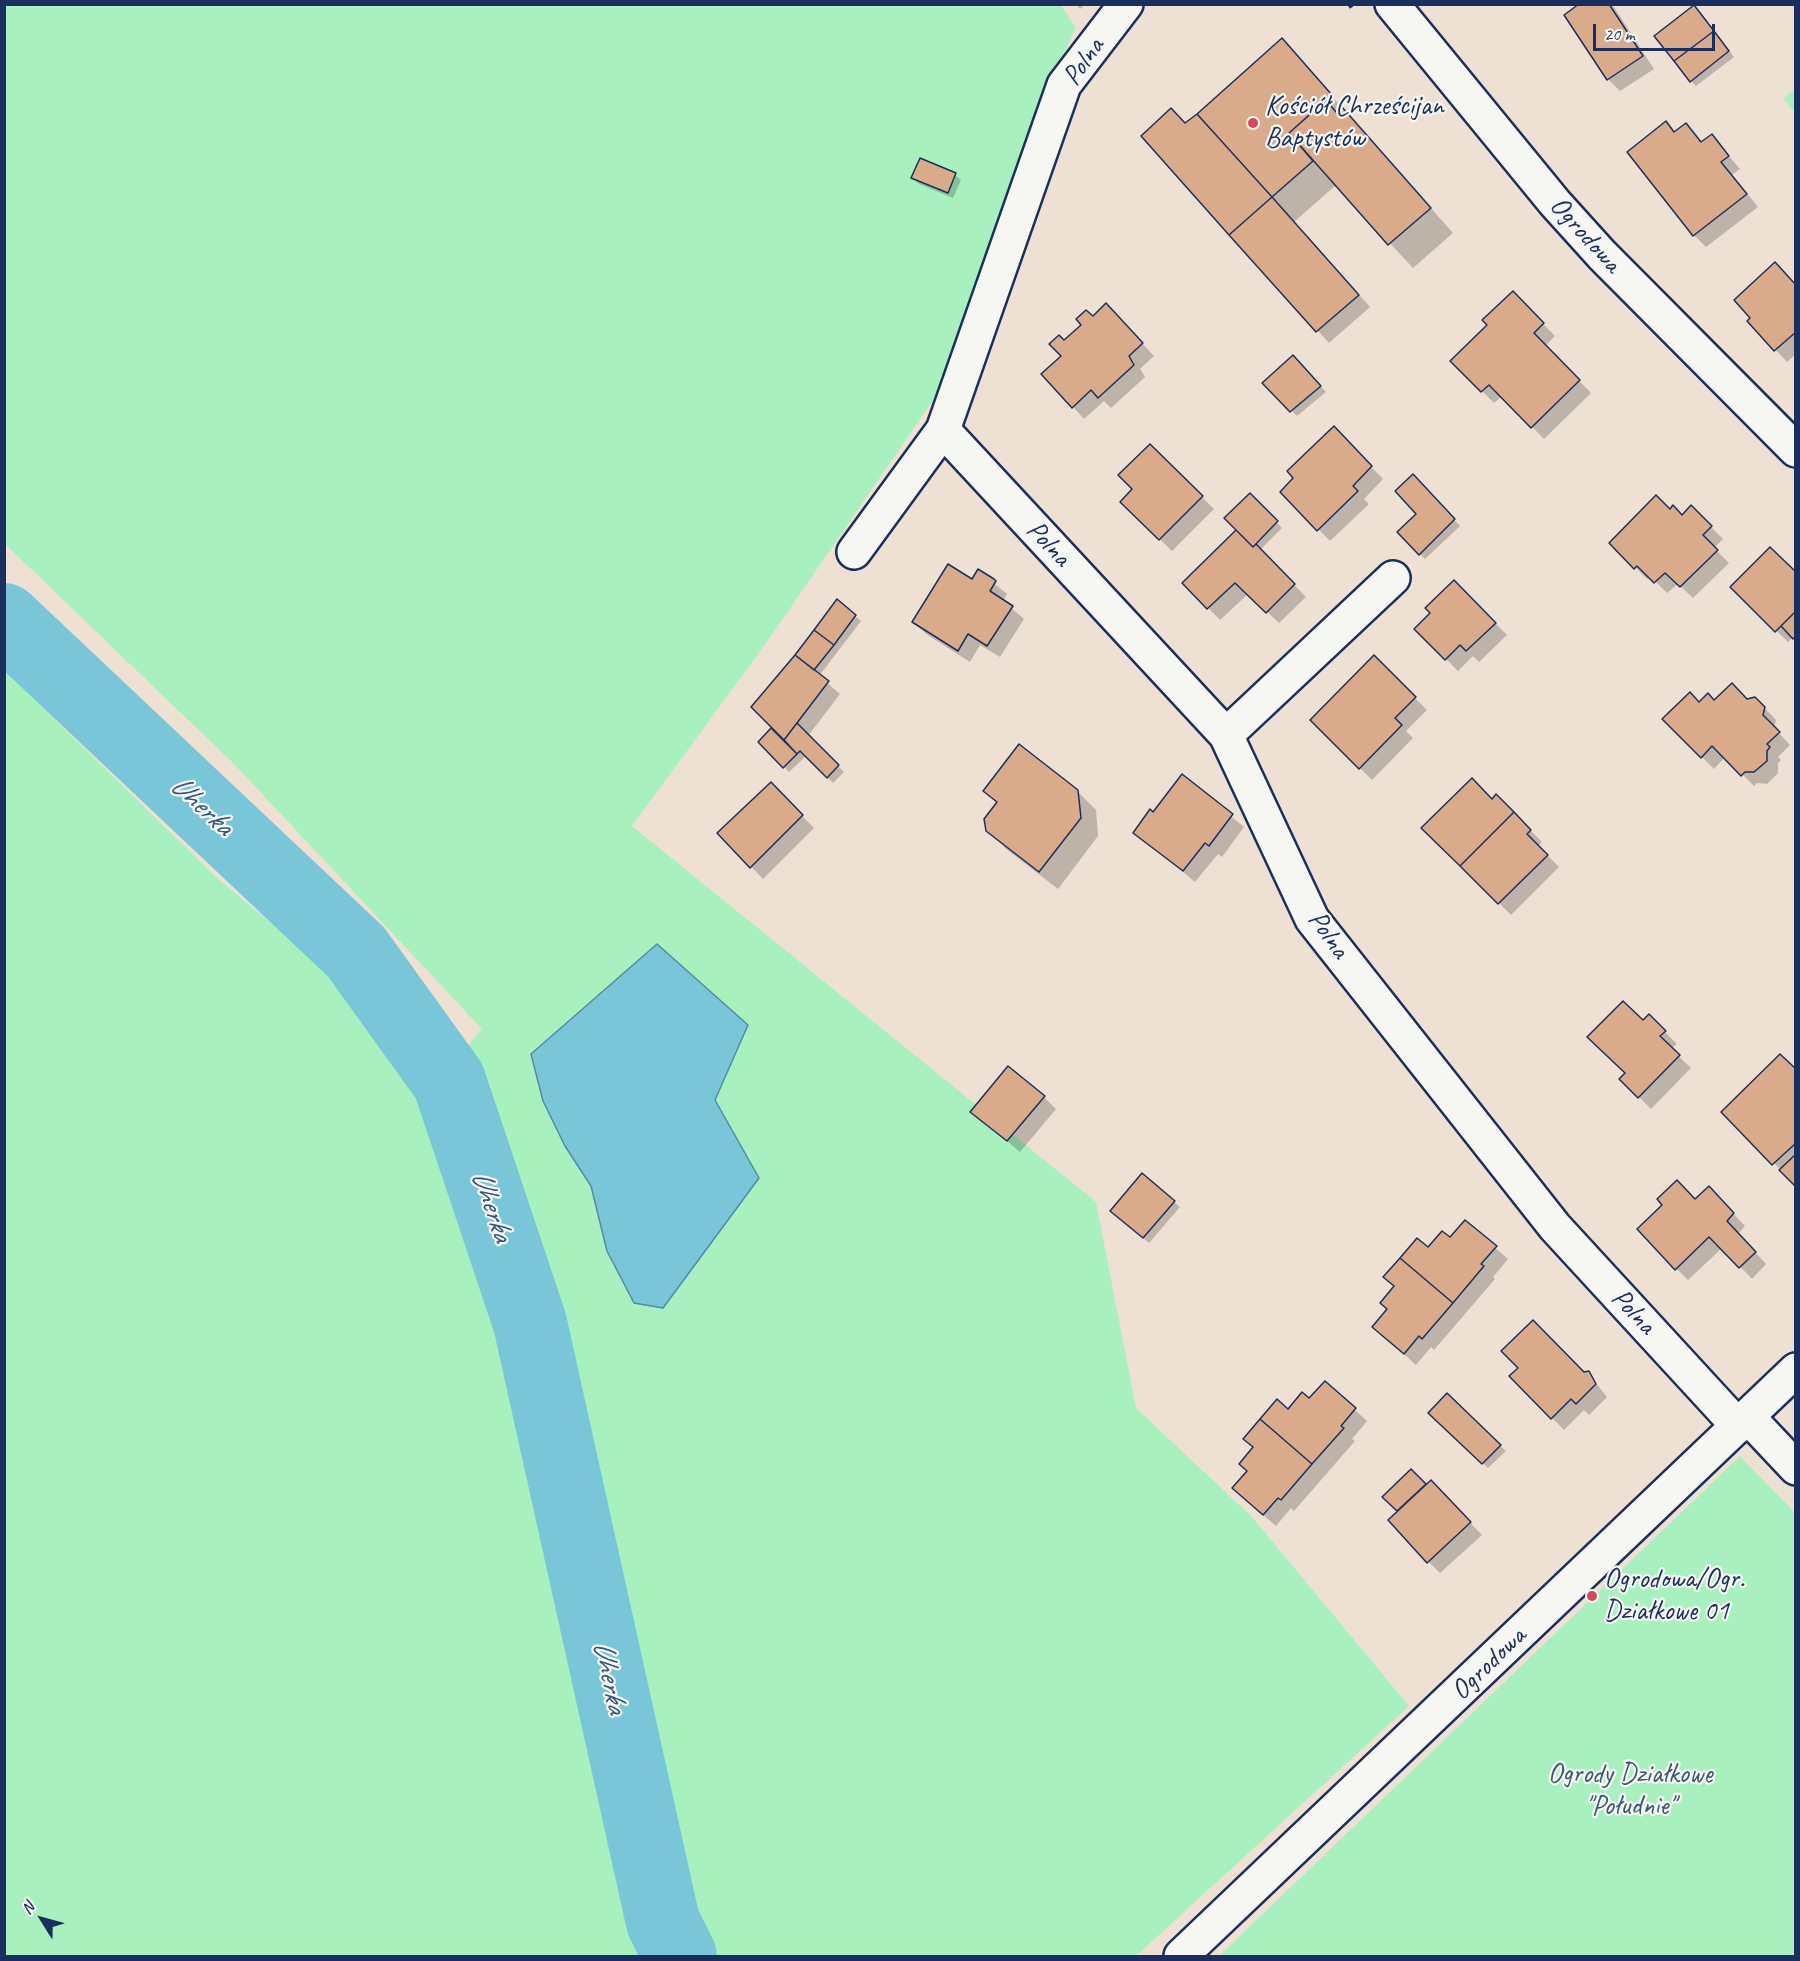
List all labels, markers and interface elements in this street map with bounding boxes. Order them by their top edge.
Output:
scale bar [1596,12,1718,50]
text: 20 m [1604,23,1635,45]
street label: Polna [1056,32,1112,92]
place label: Kościół Chrześcijan Baptystów [1265,90,1444,156]
marker: Kościół Chrześcijan Baptystów [1246,116,1260,130]
street label: Ogrodowa [1542,190,1628,280]
street label: Polna [1018,514,1078,574]
water label: Uherka [162,768,240,844]
street label: Polna [1300,905,1356,965]
water label: Uherka [462,1166,520,1246]
street label: Polna [1603,1282,1663,1342]
place label: Ogrodowa/Ogr. Działkowe 01 [1604,1563,1744,1629]
marker: Ogrodowa/Ogr. Działkowe 01 [1585,1589,1599,1603]
street label: Ogrodowa [1445,1620,1533,1708]
water label: Uherka [584,1638,634,1716]
park label: Ogrody Działkowe "Południe" [1548,1758,1712,1824]
north arrow [12,1889,72,1949]
text: N [17,1898,39,1918]

